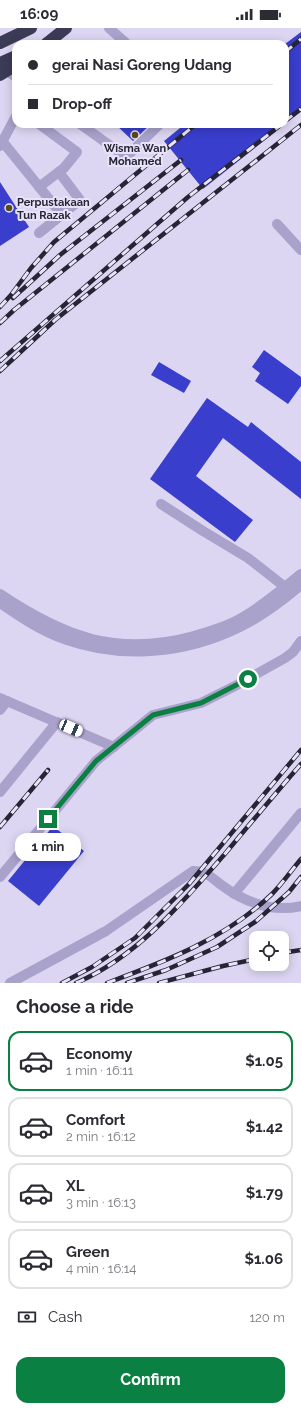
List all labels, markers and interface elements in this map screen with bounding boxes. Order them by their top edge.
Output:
text: 16:09 [20,5,58,23]
text: gerai Nasi Goreng Udang [52,56,232,74]
text: Drop-off [52,95,112,113]
marker: Wisma Wan Mohamed [130,130,140,140]
place label: Wisma Wan Mohamed [104,142,167,168]
place label: Perpustakaan Tun Razak [17,196,90,222]
marker: Perpustakaan Tun Razak [4,203,14,213]
route start [239,670,257,688]
car [58,718,84,738]
route end [39,810,57,828]
callout: 1 min [15,833,81,861]
text: 1 min [32,839,64,854]
map controls [249,931,289,971]
button: locate [249,931,289,971]
text: Choose a ride [16,996,134,1017]
icon: car [18,1043,54,1079]
text: Economy [66,1045,133,1063]
text: $1.05 [245,1052,283,1070]
text: 1 min · 16:11 [66,1063,133,1078]
icon: car [18,1109,54,1145]
text: Comfort [66,1111,125,1129]
text: $1.42 [246,1118,283,1136]
text: 2 min · 16:12 [66,1129,136,1144]
icon: car [18,1175,54,1211]
text: XL [66,1177,84,1195]
text: $1.79 [246,1184,283,1202]
text: 3 min · 16:13 [66,1195,136,1210]
icon: car [18,1241,54,1277]
text: Green [66,1243,110,1261]
text: $1.06 [244,1250,283,1268]
text: 4 min · 16:14 [66,1261,136,1276]
icon: cash [16,1306,38,1328]
text: Cash [48,1308,82,1326]
text: 120 m [249,1310,285,1325]
button: Confirm [16,1357,285,1403]

